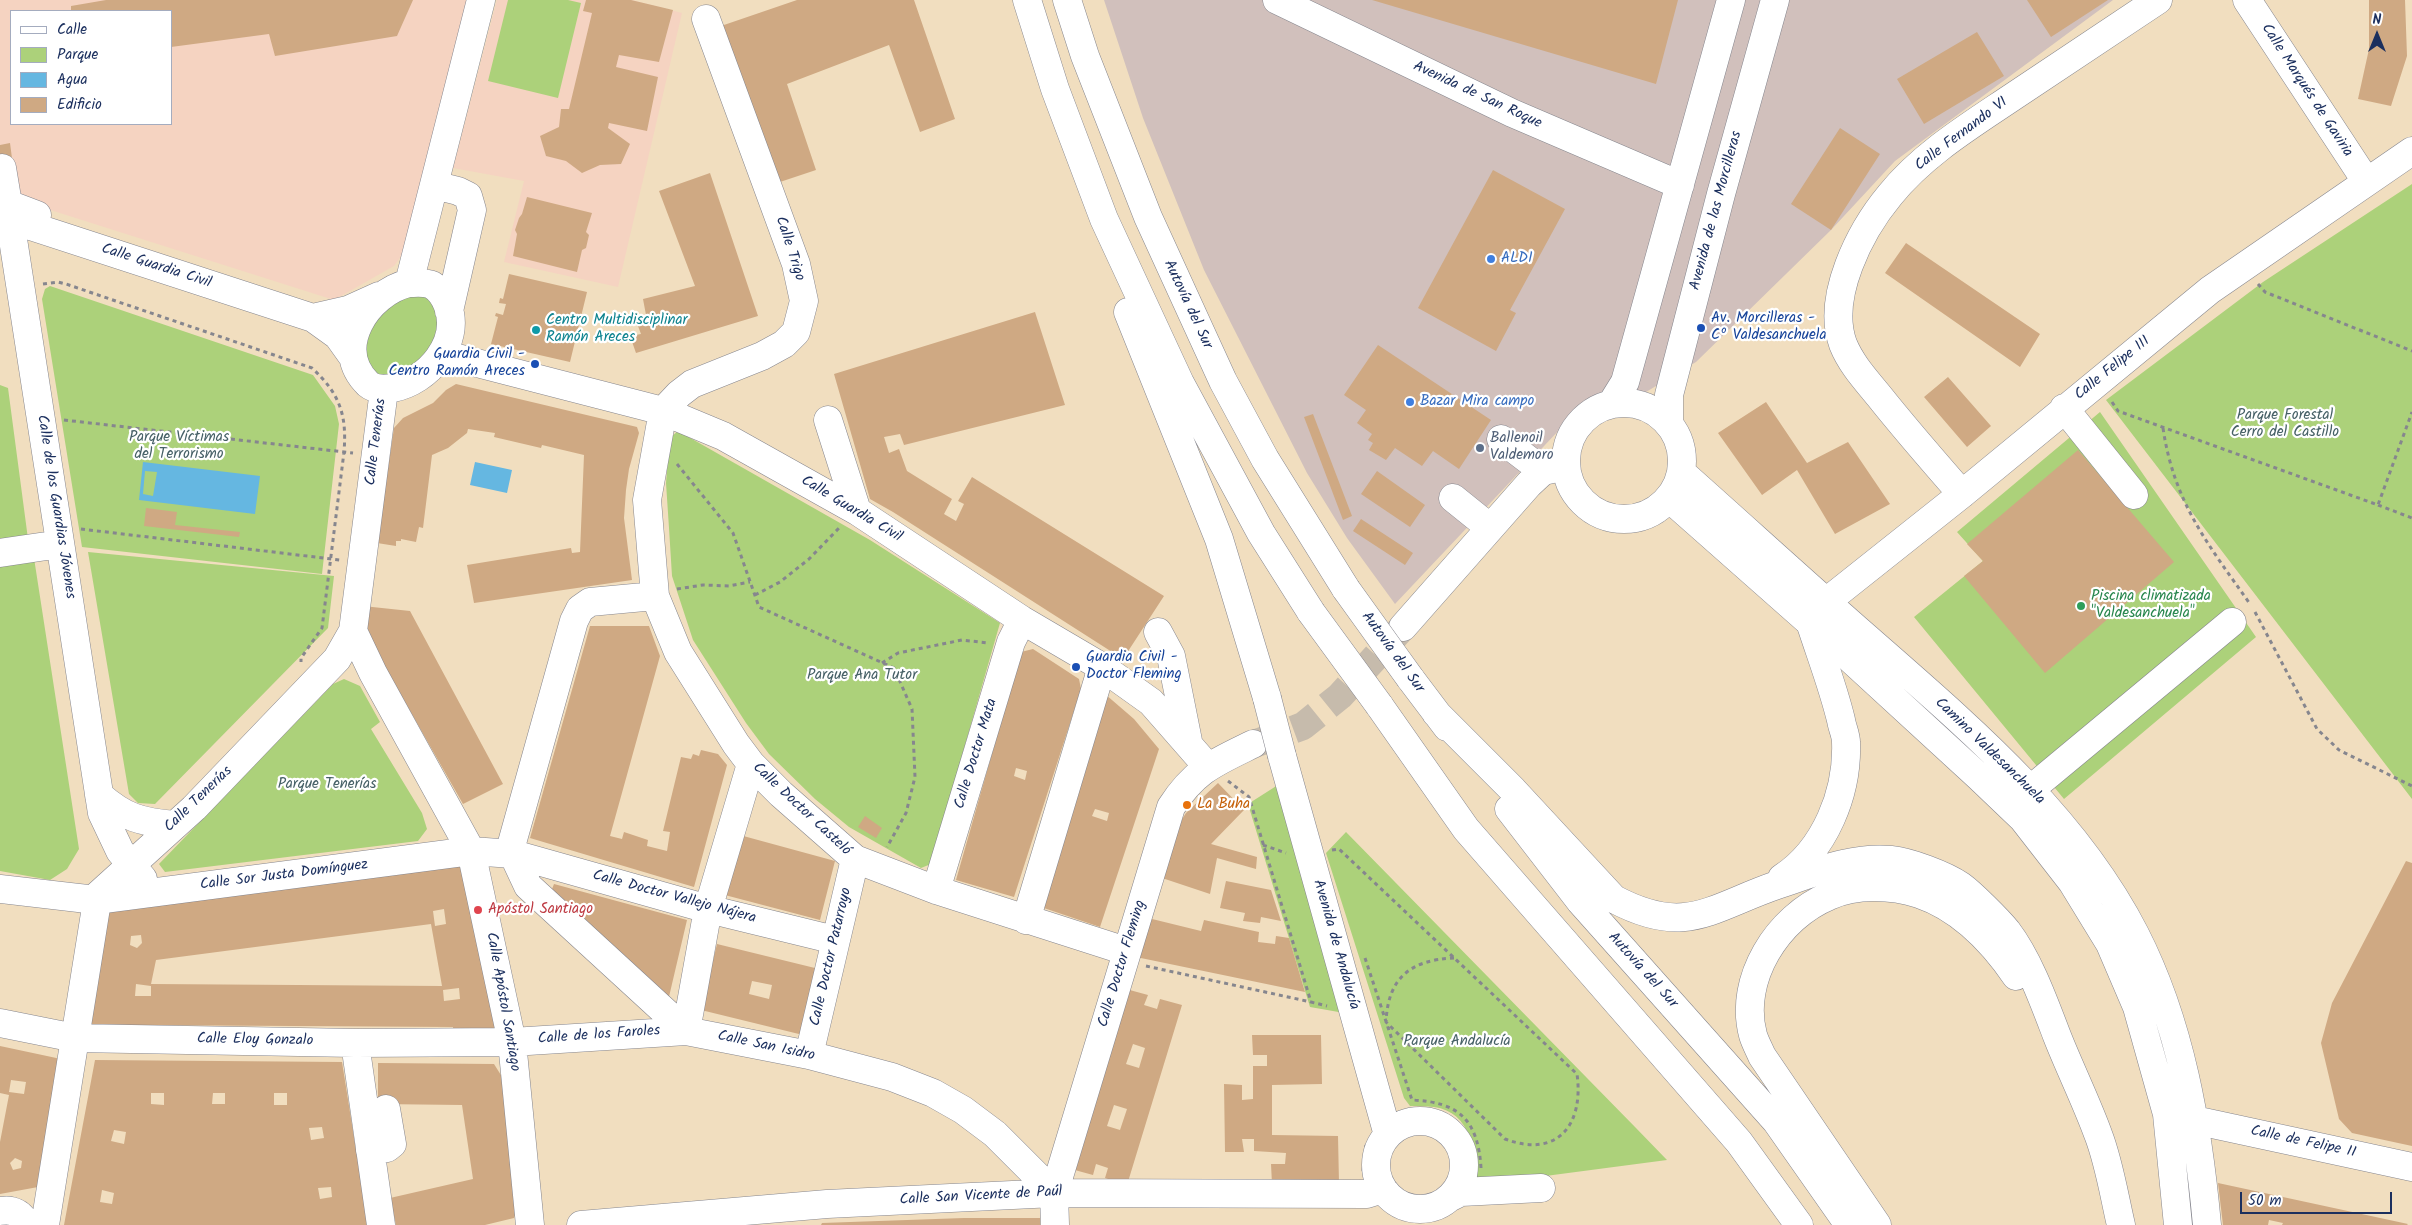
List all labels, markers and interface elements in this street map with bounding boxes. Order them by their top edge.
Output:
text: N [2373,9,2381,31]
legend [10,10,172,125]
north arrow [2352,10,2402,60]
text: Calle [57,18,87,42]
street label: Calle Marqués de Gaviria [2256,21,2356,161]
text: Parque [57,43,98,67]
street label: Avenida de San Roque [1410,58,1544,134]
text: Agua [57,68,88,92]
text: Edificio [57,93,102,117]
street label: Calle Fernando VI [1912,94,2012,176]
street label: Avenida de las Morcilleras [1687,129,1747,293]
street label: Calle Trigo [770,215,808,283]
street label: Calle Guardia Civil [99,241,213,293]
place label: ALDI [1501,250,1533,268]
marker: ALDI [1485,253,1497,265]
street label: Autovía del Sur [1159,258,1215,352]
place label: Av. Morcilleras - Cº Valdesanchuela [1711,310,1827,345]
place label: Centro Multidisciplinar Ramón Areces [546,312,688,347]
marker: Av. Morcilleras - Cº Valdesanchuela [1695,322,1707,334]
marker: Centro Multidisciplinar Ramón Areces [530,324,542,336]
street label: Calle Felipe III [2072,333,2154,405]
place label: Guardia Civil - Centro Ramón Areces [389,346,525,381]
marker: Guardia Civil - Centro Ramón Areces [529,358,541,370]
place label: Bazar Mira campo [1420,393,1534,411]
marker: Bazar Mira campo [1404,396,1416,408]
street label: Calle Tenerías [363,397,391,487]
park label: Parque Forestal Cerro del Castillo [2231,407,2339,442]
street label: Calle de los Guardias Jóvenes [32,414,78,600]
park label: Parque Víctimas del Terrorismo [129,429,229,464]
place label: Ballenoil Valdemoro [1490,430,1553,465]
marker: Ballenoil Valdemoro [1474,442,1486,454]
street label: Calle Guardia Civil [797,473,905,547]
place label: Piscina climatizada "Valdesanchuela" [2091,588,2211,623]
marker: Piscina climatizada "Valdesanchuela" [2075,600,2087,612]
street label: Autovía del Sur [1357,609,1427,697]
place label: Guardia Civil - Doctor Fleming [1086,649,1182,684]
marker: Guardia Civil - Doctor Fleming [1070,661,1082,673]
park label: Parque Ana Tutor [807,667,917,685]
street label: Camino Valdesanchuela [1930,695,2048,809]
street label: Calle Doctor Mata [952,697,1002,811]
street label: Calle Doctor Casteló [748,760,854,860]
street label: Calle Tenerías [161,763,237,837]
park label: Parque Tenerías [278,776,376,794]
place label: La Buha [1197,796,1250,814]
marker: La Buha [1181,799,1193,811]
street label: Calle Sor Justa Domínguez [199,857,369,895]
street label: Calle Doctor Vallejo Nájera [590,868,758,928]
street label: Avenida de Andalucía [1308,878,1362,1012]
street label: Calle Doctor Patarroyo [807,886,857,1028]
street label: Calle Doctor Fleming [1095,898,1151,1030]
place label: Apóstol Santiago [488,901,593,919]
marker: Apóstol Santiago [472,904,484,916]
street label: Autovía del Sur [1603,929,1681,1013]
street label: Calle Apóstol Santiago [481,931,523,1073]
street label: Calle de los Faroles [537,1023,661,1049]
street label: Calle San Isidro [716,1028,816,1066]
street label: Calle Eloy Gonzalo [197,1031,313,1051]
park label: Parque Andalucía [1403,1033,1511,1051]
street label: Calle de Felipe II [2249,1123,2357,1163]
scale bar [2242,1182,2394,1214]
street label: Calle San Vicente de Paúl [899,1184,1063,1210]
text: 50 m [2248,1189,2282,1213]

